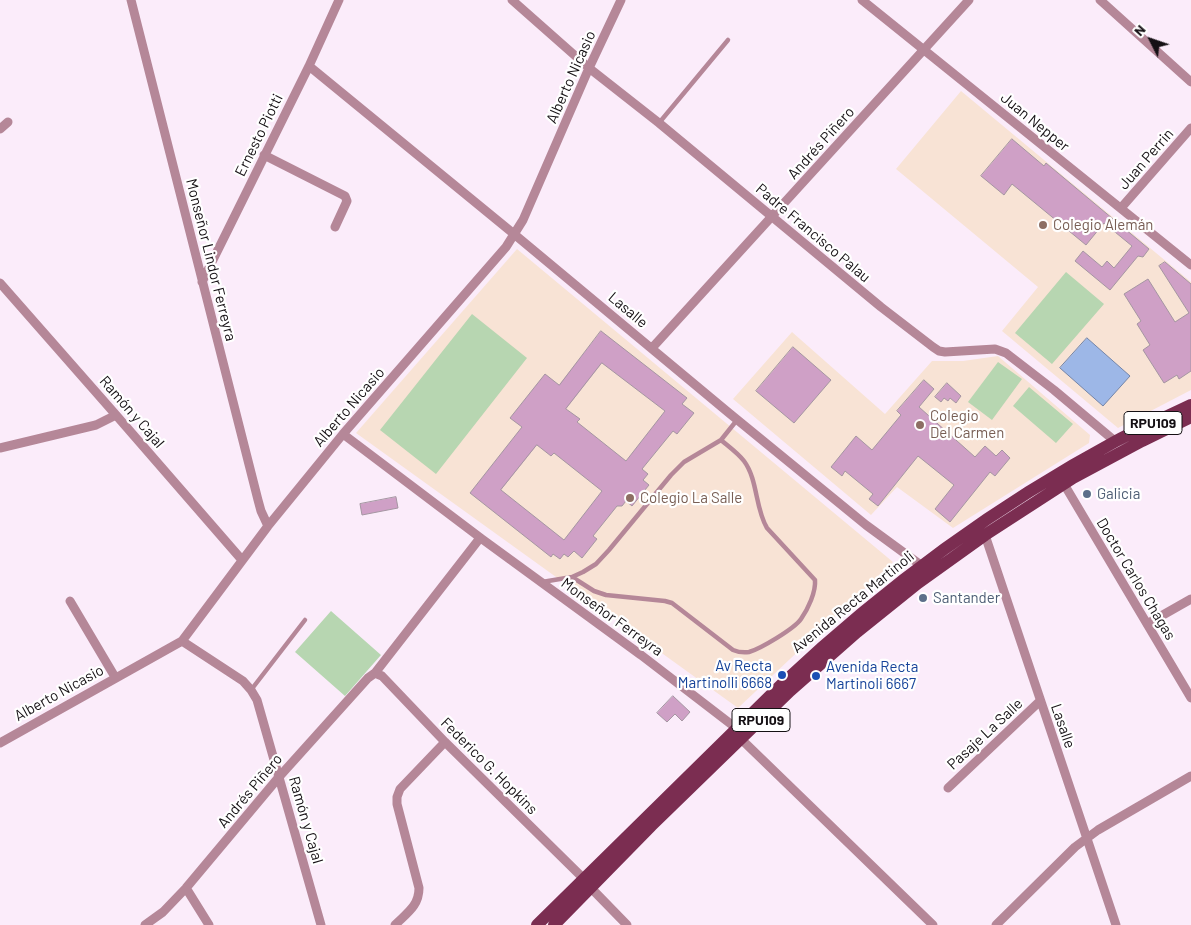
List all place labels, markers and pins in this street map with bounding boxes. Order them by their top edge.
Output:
place label: Colegio Alemán [1053,216,1153,234]
marker: Colegio Alemán [1037,219,1049,231]
place label: Colegio Del Carmen [930,407,1004,442]
marker: Colegio Del Carmen [914,419,926,431]
place label: Galicia [1097,485,1140,503]
marker: Galicia [1081,488,1093,500]
place label: Colegio La Salle [640,489,742,507]
marker: Colegio La Salle [624,492,636,504]
place label: Santander [933,589,1000,607]
marker: Santander [917,592,929,604]
place label: Av Recta Martinolli 6668 [678,657,772,692]
place label: Avenida Recta Martinoli 6667 [826,658,918,693]
marker: Av Recta Martinolli 6668 [776,669,788,681]
marker: Avenida Recta Martinoli 6667 [810,670,822,682]

